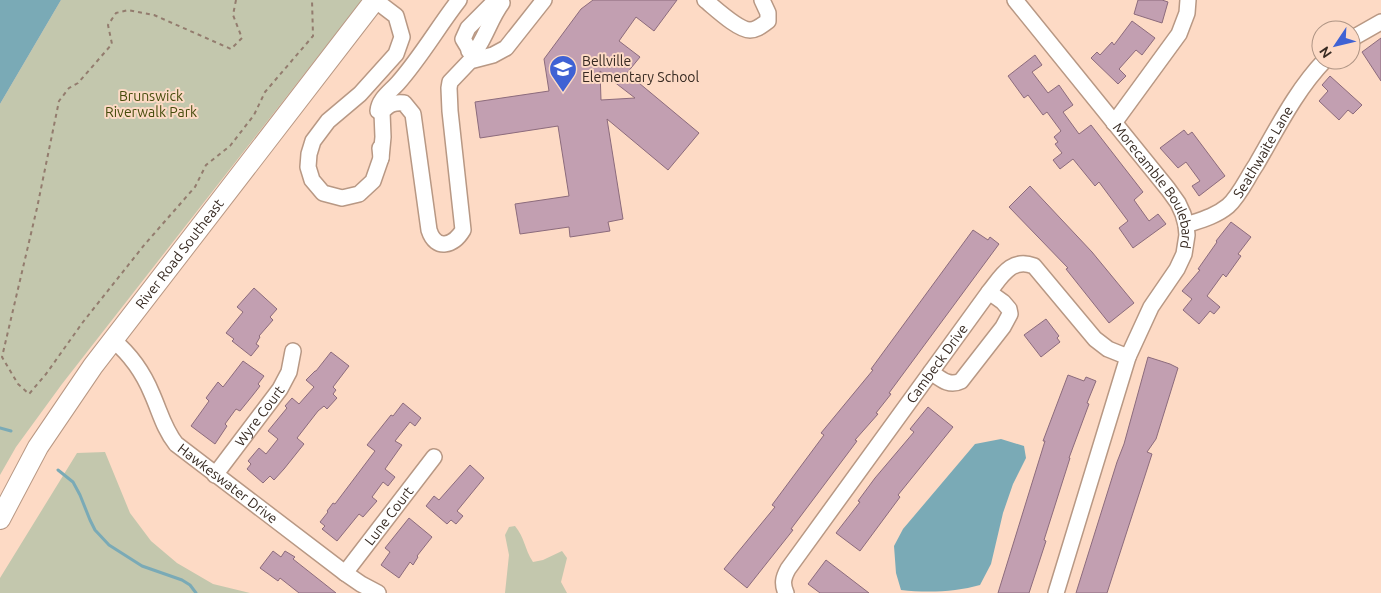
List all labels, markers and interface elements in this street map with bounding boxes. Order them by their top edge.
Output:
north arrow [1311,20,1361,70]
text: N [1316,44,1335,61]
place label: Bellville Elementary School [582,53,700,85]
school or university icon: Bellville Elementary School [548,54,578,93]
park label: Brunswick Riverwalk Park [105,88,197,120]
street label: Seathwaite Lane [1230,103,1296,201]
street label: Morecamble Boulebard [1110,120,1195,250]
street label: River Road Southeast [132,195,227,312]
street label: Cambeck Drive [903,321,971,406]
street label: Wyre Court [232,382,288,449]
street label: Hawkeswater Drive [175,440,281,527]
street label: Lune Court [361,483,417,548]

